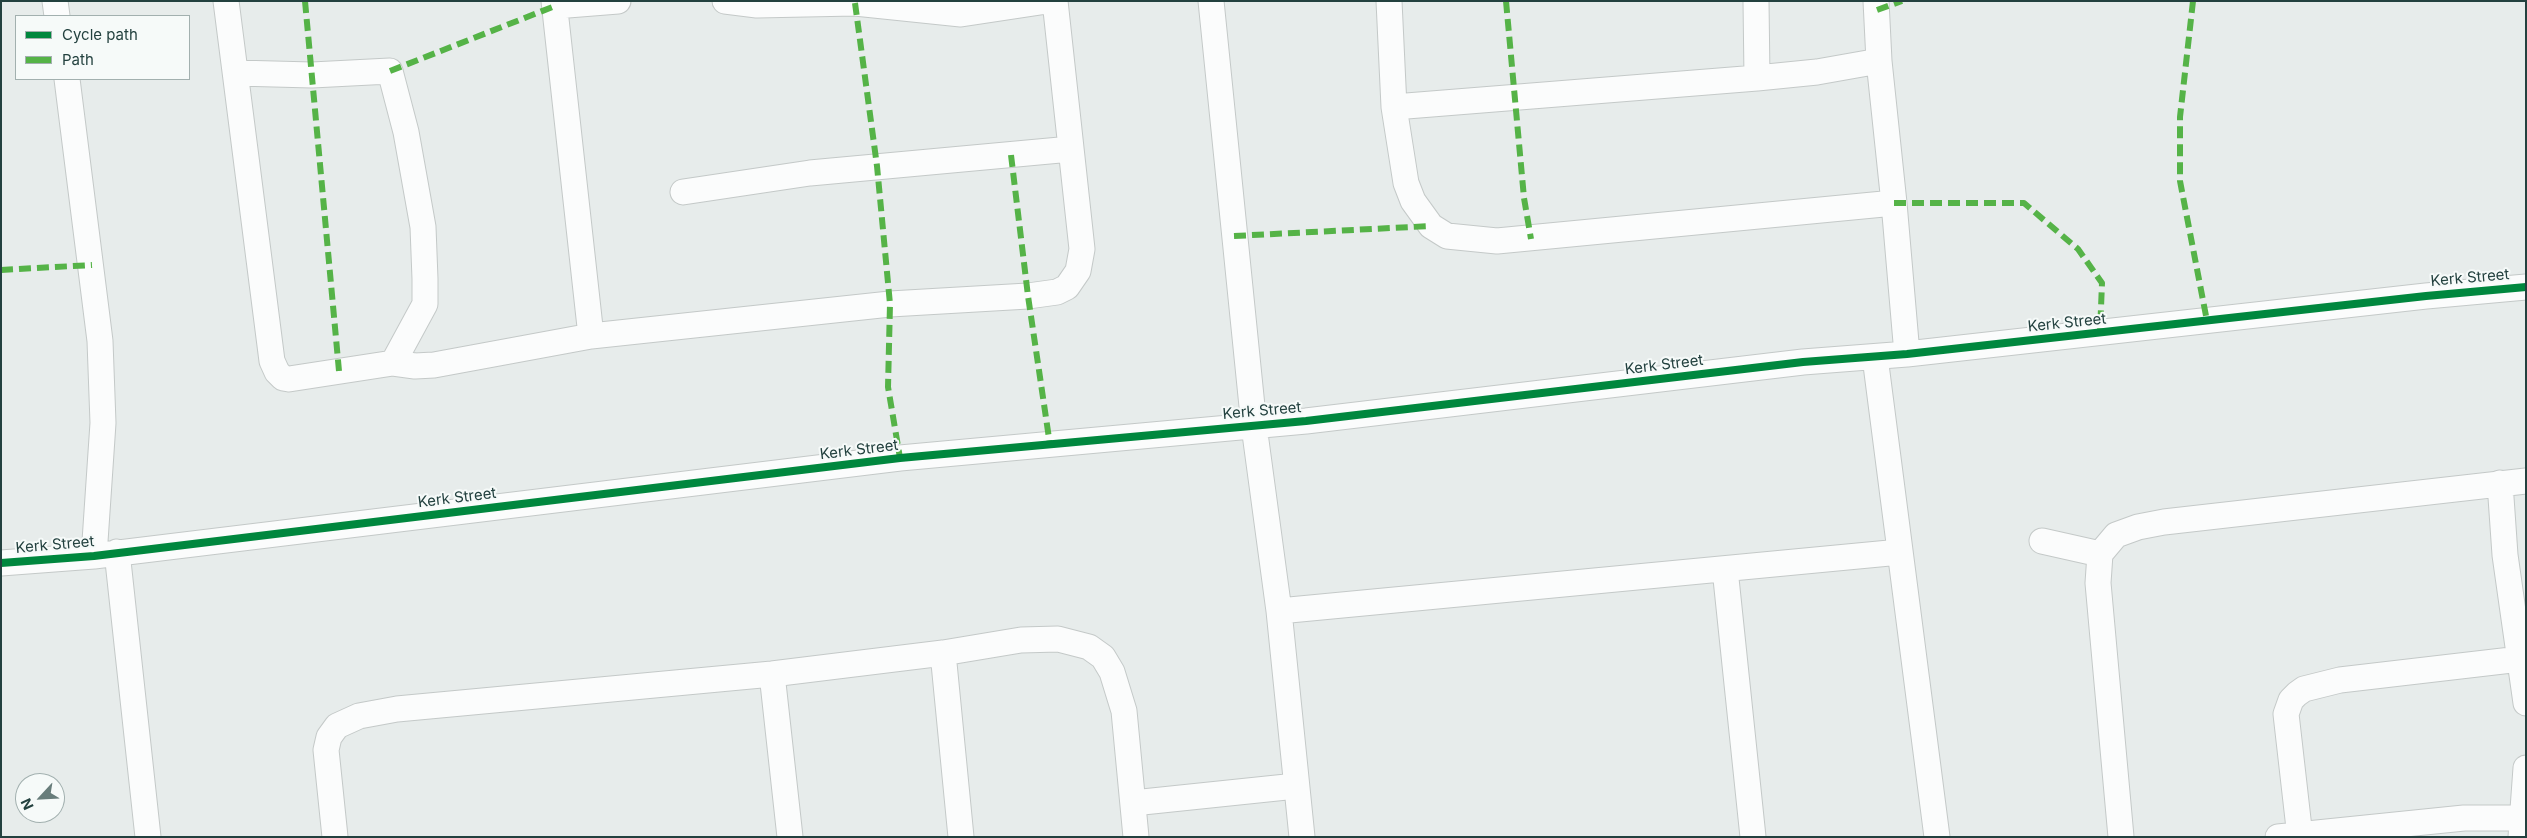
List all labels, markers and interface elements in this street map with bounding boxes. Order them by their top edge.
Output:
legend [15,15,190,80]
text: Cycle path [62,25,138,44]
text: Path [62,50,94,69]
street label: Kerk Street [2430,266,2510,290]
street label: Kerk Street [2027,310,2107,336]
street label: Kerk Street [1624,351,1704,379]
street label: Kerk Street [1222,399,1302,423]
street label: Kerk Street [819,436,899,464]
street label: Kerk Street [417,484,497,512]
street label: Kerk Street [15,533,95,557]
north arrow [15,773,65,823]
text: N [17,796,37,813]

